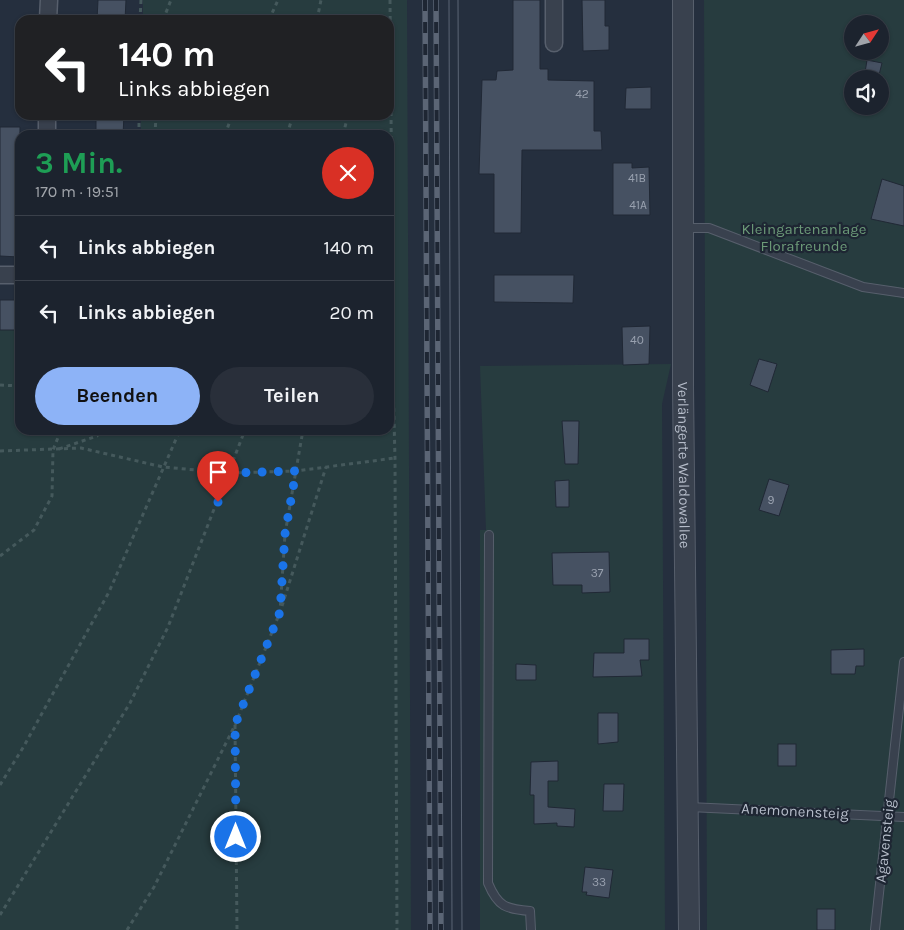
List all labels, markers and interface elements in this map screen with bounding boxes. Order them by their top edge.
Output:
north arrow [844,15,889,60]
map controls [844,15,889,115]
text: 140 m [118,34,216,75]
icon: left [35,35,100,100]
button: sound [844,70,889,115]
text: Links abbiegen [118,76,270,102]
house number: 42 [575,87,589,101]
text: 3 Min. [35,145,122,181]
button: close [322,147,374,199]
house number: 41B [628,171,646,185]
text: 170 m · 19:51 [35,182,119,201]
house number: 41A [629,198,647,212]
park label: Kleingartenanlage Florafreunde [741,220,867,255]
icon: left [35,234,63,262]
text: Links abbiegen [78,237,215,259]
text: 140 m [324,237,374,259]
icon: left [35,299,63,327]
text: Links abbiegen [78,302,215,324]
text: 20 m [329,302,374,324]
house number: 40 [630,333,644,347]
button: Beenden [35,367,200,425]
button: Teilen [210,367,374,425]
street label: Verlängerte Waldowallee [674,382,694,548]
pin [197,451,239,502]
icon: arrive [204,458,232,486]
house number: 9 [768,493,775,507]
house number: 37 [591,566,604,580]
street label: Agavensteig [872,798,898,884]
street label: Anemonensteig [741,799,850,823]
position arrow [209,810,261,862]
house number: 33 [592,875,606,889]

